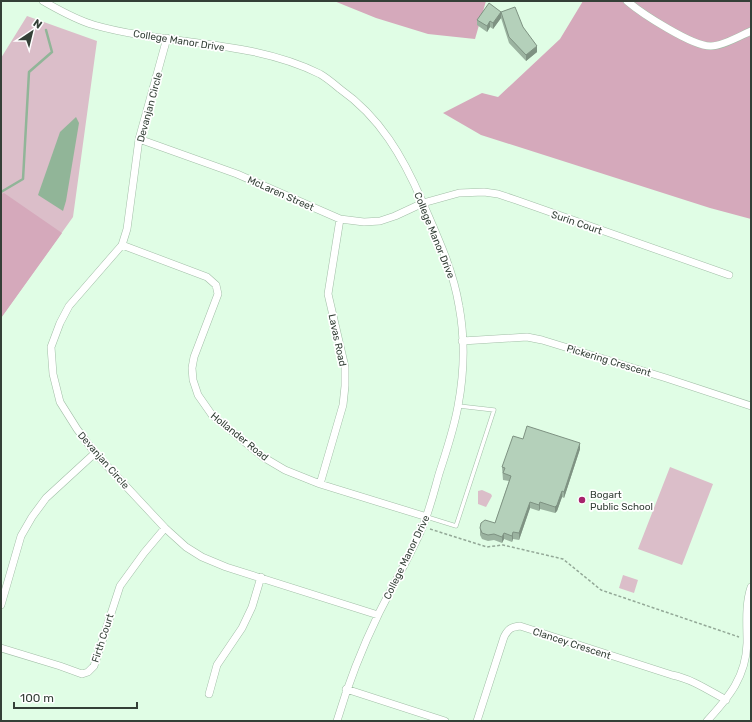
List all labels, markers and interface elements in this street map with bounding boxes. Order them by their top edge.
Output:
north arrow [12,12,52,52]
text: N [30,17,44,32]
street label: College Manor Drive [132,28,226,54]
street label: Devanjan Circle [135,70,165,144]
street label: McLaren Street [246,174,316,214]
street label: College Manor Drive [411,190,457,281]
street label: Surin Court [550,209,604,237]
street label: Lavas Road [326,313,348,368]
street label: Pickering Crescent [565,342,652,380]
street label: Hollander Road [208,410,271,464]
street label: Devanjan Circle [75,429,132,492]
place label: Bogart Public School [590,489,653,513]
marker: Bogart Public School [577,495,587,505]
street label: College Manor Drive [381,513,433,602]
street label: Firth Court [89,612,117,664]
street label: Clancey Crescent [531,626,612,662]
scale bar [14,684,137,710]
text: 100 m [20,691,54,705]

